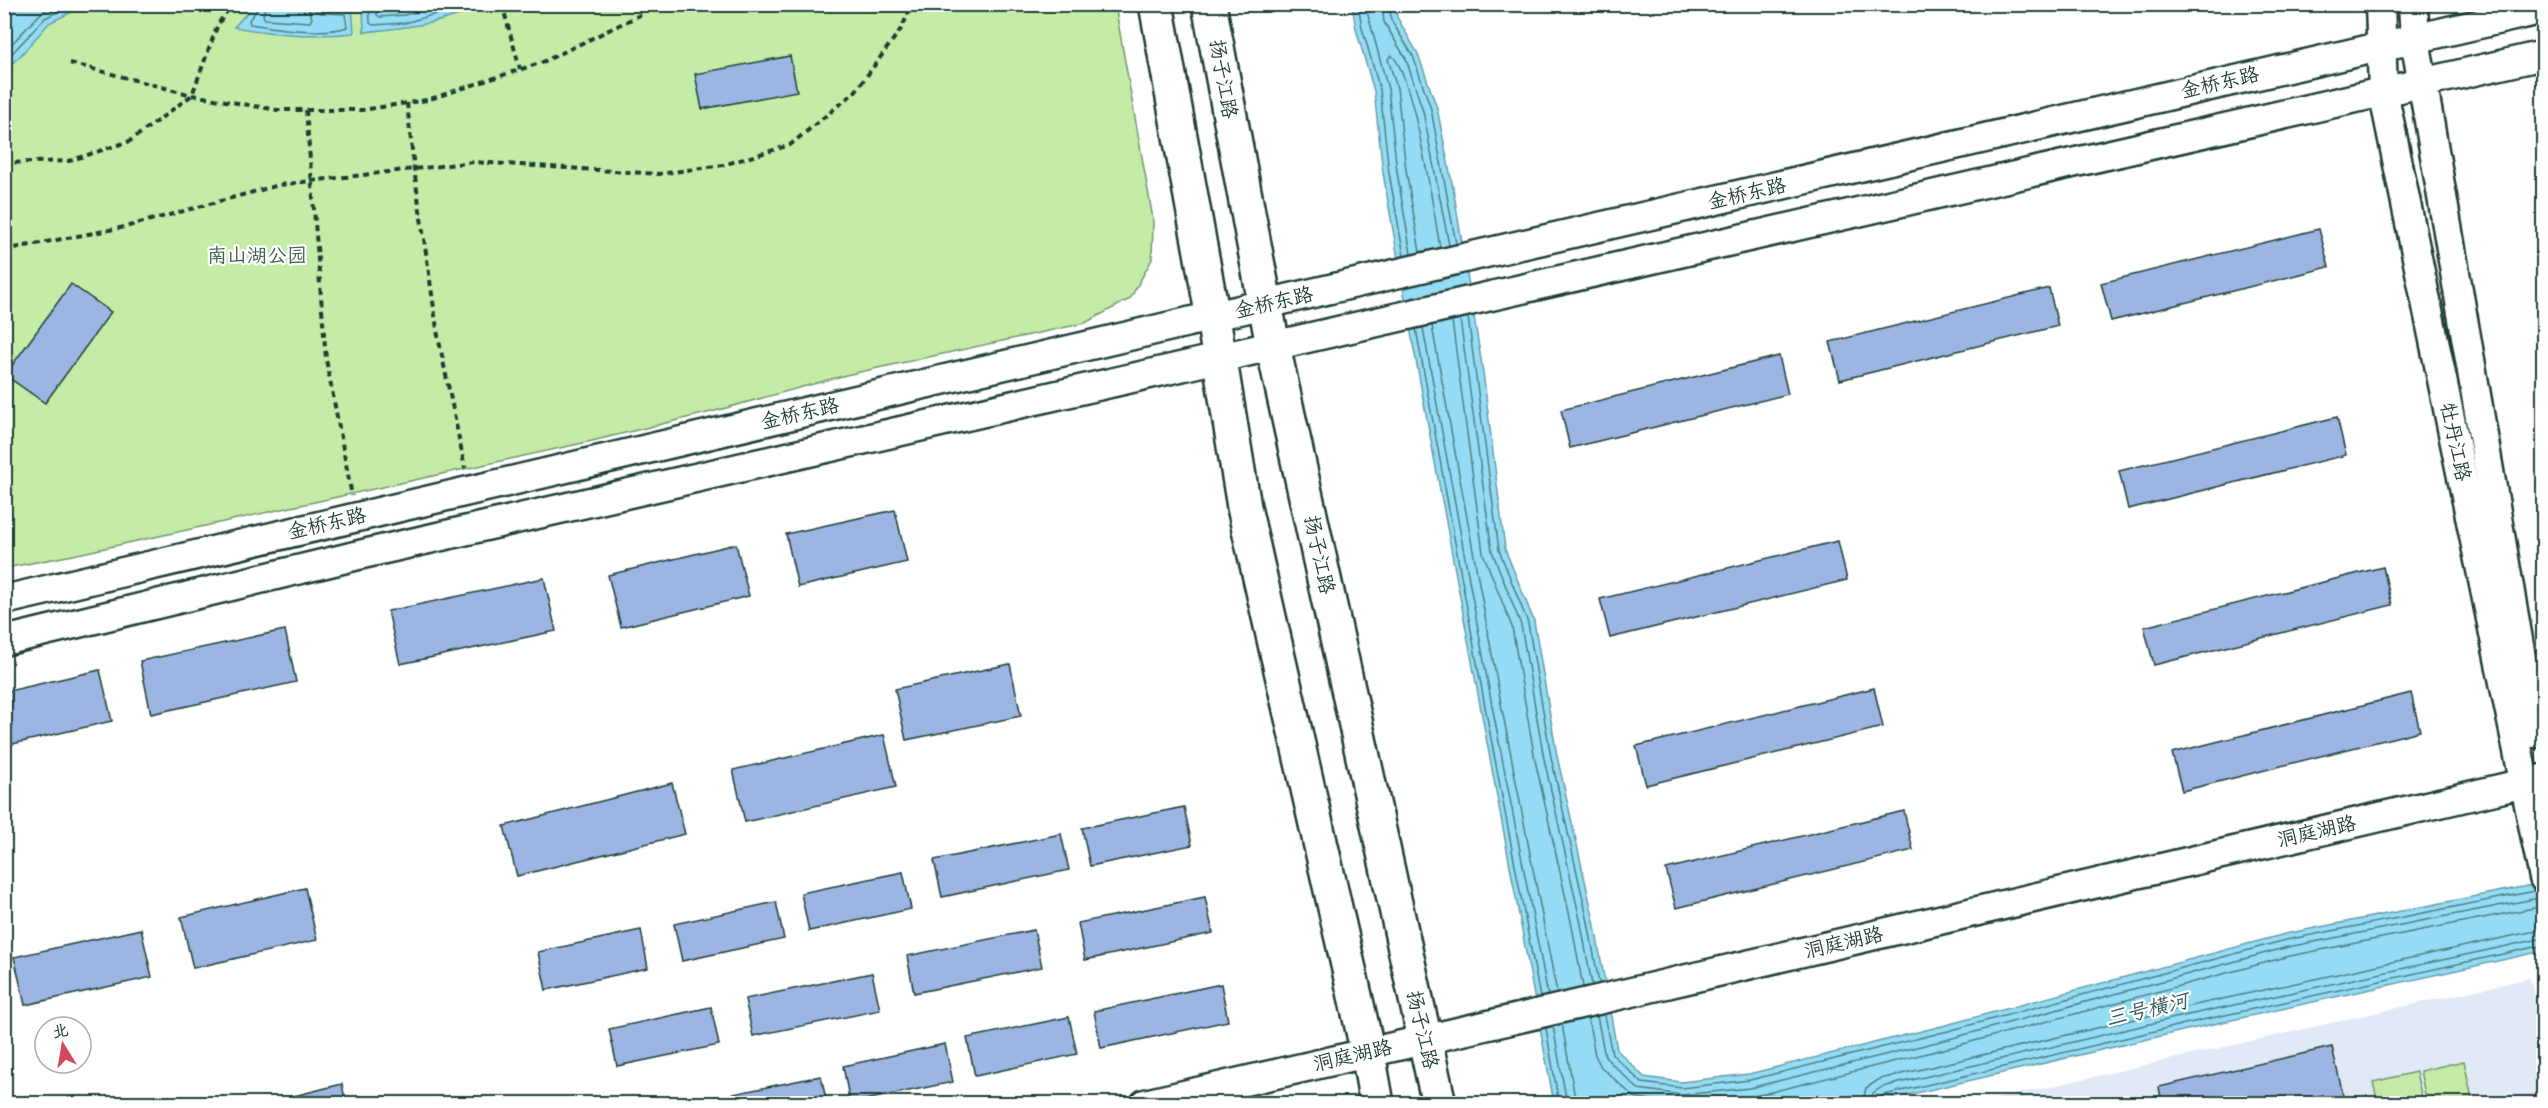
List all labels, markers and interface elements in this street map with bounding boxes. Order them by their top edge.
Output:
street label: 扬子江路 [1204,38,1242,121]
street label: 金桥东路 [2178,62,2263,104]
street label: 金桥东路 [1705,173,1790,215]
park label: 南山湖公园 [207,244,307,268]
street label: 金桥东路 [1232,282,1317,324]
street label: 金桥东路 [758,393,843,435]
street label: 牡丹江路 [2435,400,2475,485]
street label: 金桥东路 [285,503,370,545]
street label: 扬子江路 [1299,513,1339,598]
street label: 洞庭湖路 [2275,811,2360,853]
street label: 洞庭湖路 [1802,922,1887,964]
street label: 扬子江路 [1401,988,1443,1073]
water label: 三号横河 [2103,988,2194,1032]
north arrow [33,1015,93,1075]
text: 北 [51,1021,70,1043]
street label: 洞庭湖路 [1311,1035,1396,1077]

